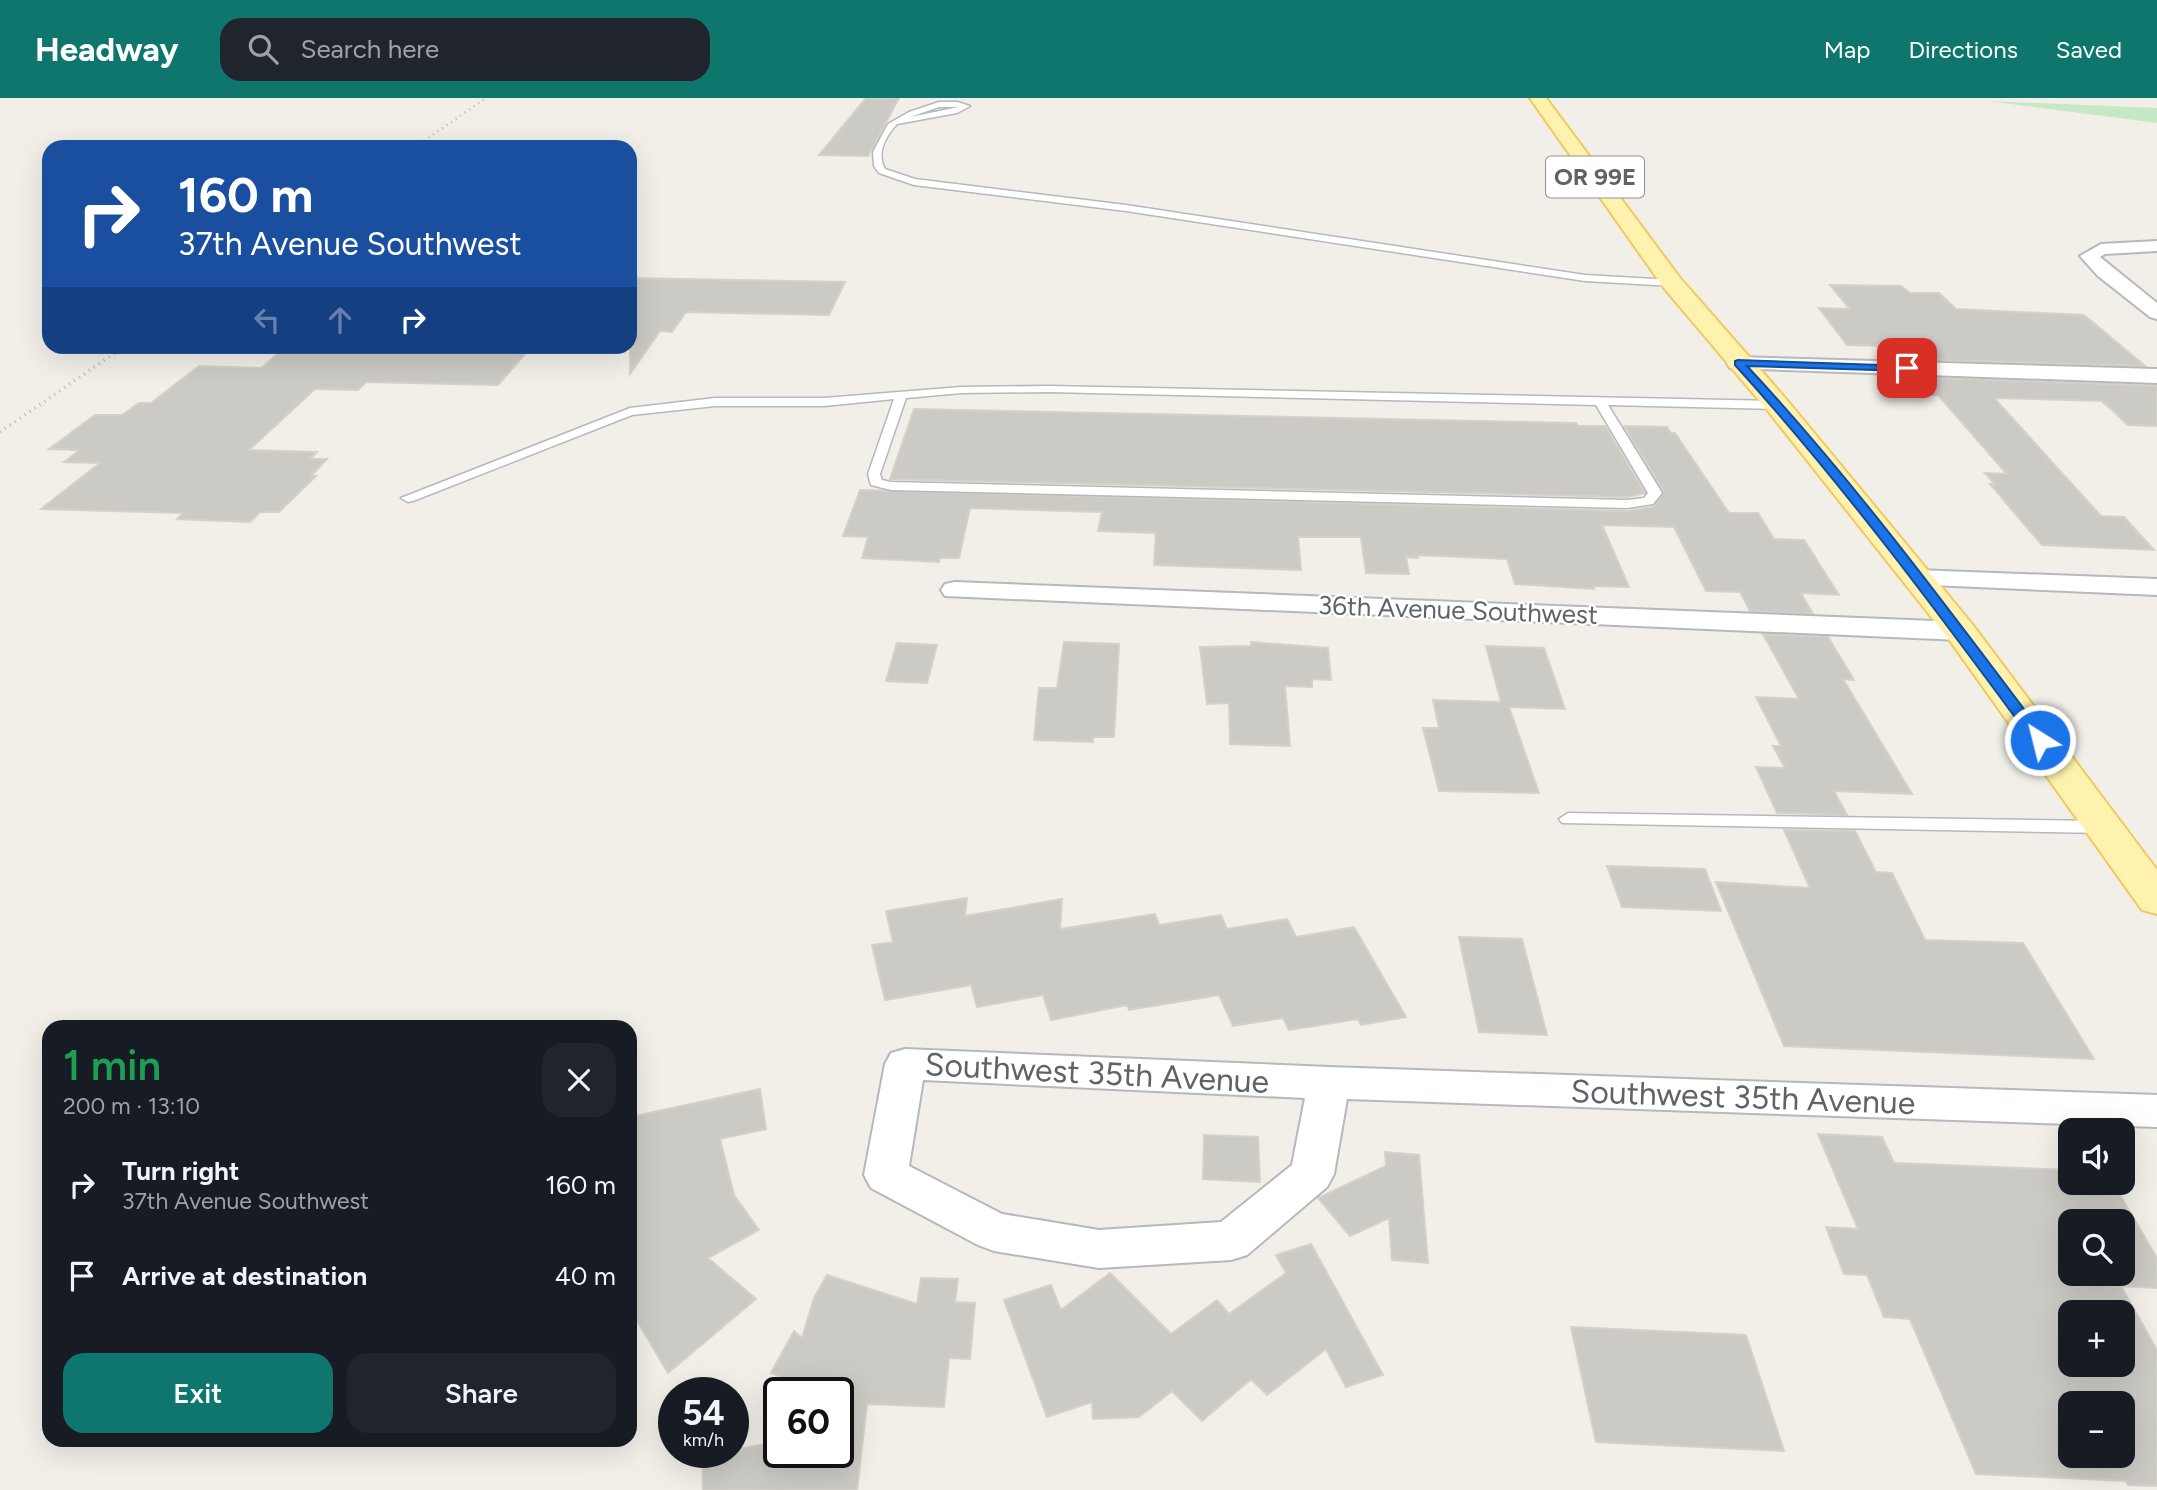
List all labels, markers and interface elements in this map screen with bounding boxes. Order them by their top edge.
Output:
search box [220,18,710,81]
text: Headway [35,30,178,69]
icon: search [244,30,282,68]
text: Search here [300,33,439,65]
text: Map [1824,35,1870,64]
text: Directions [1908,35,2018,64]
text: Saved [2056,35,2122,64]
road number: OR 99E [1546,156,1644,198]
text: 160 m [178,165,313,224]
icon: right [63,168,154,259]
text: 37th Avenue Southwest [178,225,522,263]
icon: left [248,301,286,339]
icon: ahead [321,301,359,339]
icon: right [394,301,432,339]
pin [1877,338,1937,398]
icon: arrive [1888,349,1926,387]
street label: 36th Avenue Southwest [1318,589,1599,631]
position arrow [2003,703,2077,777]
text: 1 min [63,1040,161,1091]
button: close [542,1043,616,1117]
street label: Southwest 35th Avenue [924,1045,1270,1101]
street label: Southwest 35th Avenue [1570,1072,1916,1122]
text: 200 m · 13:10 [63,1092,200,1120]
map controls [2058,1118,2135,1468]
button: sound [2058,1118,2135,1195]
text: Turn right [122,1155,239,1187]
icon: right [63,1166,101,1204]
text: 160 m [545,1169,616,1201]
text: 37th Avenue Southwest [122,1187,369,1215]
button: search [2058,1209,2135,1286]
icon: arrive [63,1257,101,1295]
text: Arrive at destination [122,1260,367,1292]
text: 40 m [555,1260,616,1292]
button: + [2058,1300,2135,1377]
button: Exit [63,1353,333,1433]
button: Share [347,1353,616,1433]
speed limit sign: 60 [763,1377,854,1468]
button: − [2058,1391,2135,1468]
text: 54 [682,1392,725,1434]
text: km/h [683,1429,724,1451]

